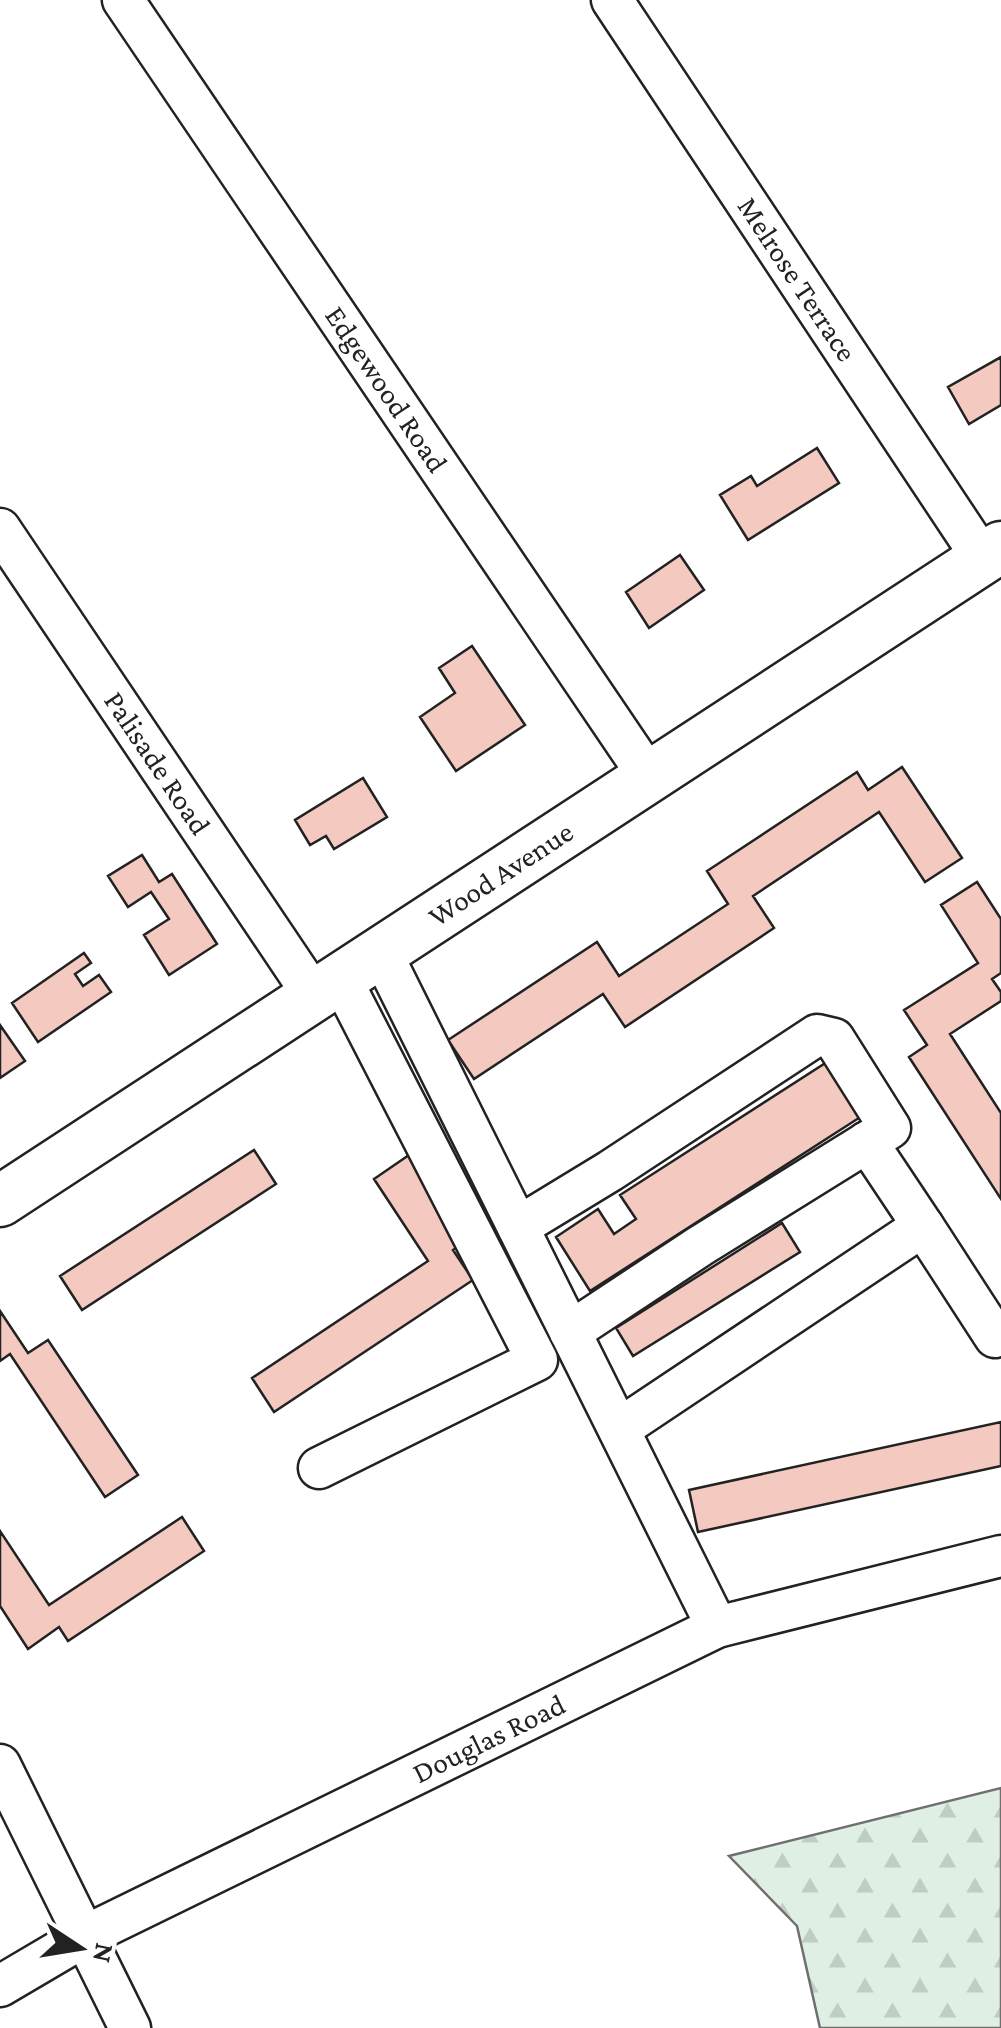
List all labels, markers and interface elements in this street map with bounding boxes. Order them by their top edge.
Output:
street label: Melrose Terrace [731,191,864,367]
street label: Edgewood Road [319,300,455,478]
street label: Palisade Road [98,685,218,841]
street label: Wood Avenue [422,814,579,933]
street label: Douglas Road [407,1687,570,1789]
north arrow [30,1898,130,1998]
text: N [87,1941,121,1966]

